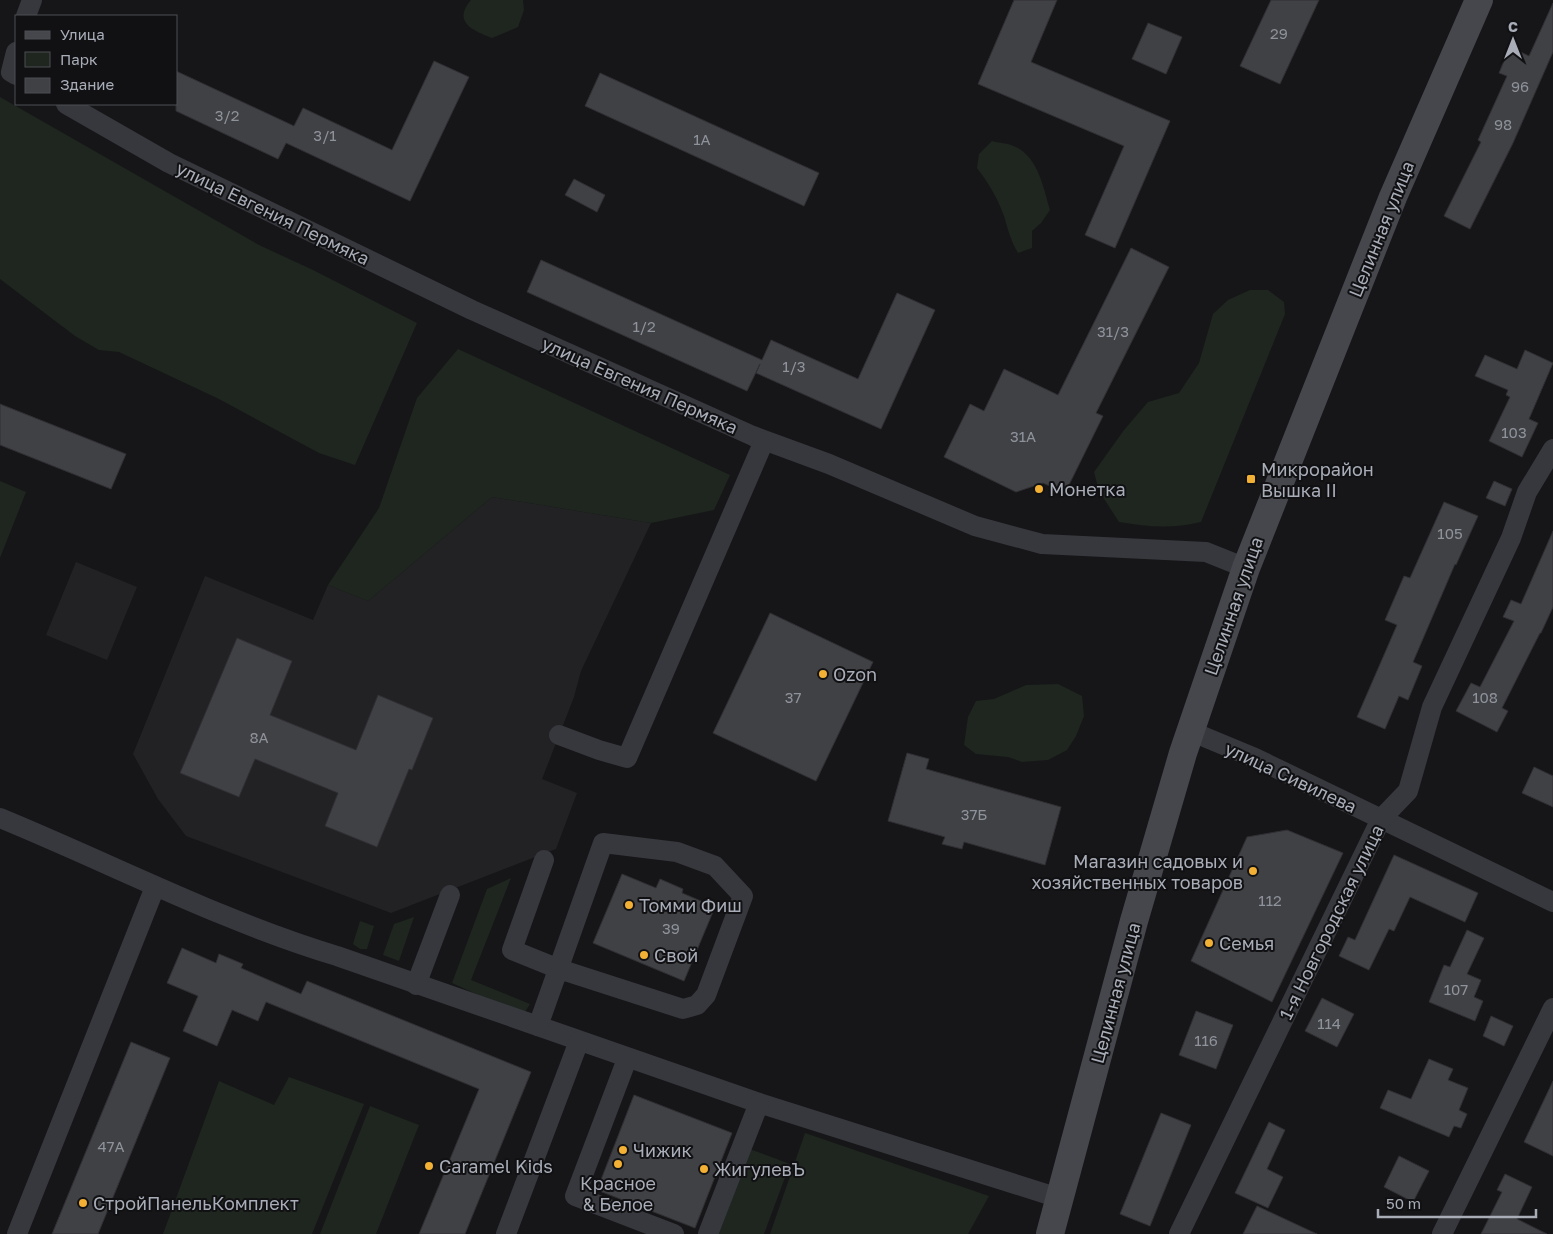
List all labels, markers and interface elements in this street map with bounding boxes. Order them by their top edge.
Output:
legend [15,15,178,105]
north arrow [1488,15,1538,65]
text: С [1508,18,1518,35]
house number: 29 [1270,24,1288,42]
text: Улица [60,25,105,43]
text: Парк [60,50,98,68]
text: Здание [60,75,114,93]
house number: 96 [1511,77,1529,95]
house number: 3/2 [215,106,239,124]
house number: 98 [1494,115,1512,133]
house number: 3/1 [313,126,337,144]
house number: 1А [693,130,711,148]
street label: улица Евгения Пермяка [173,157,373,269]
street label: Целинная улица [1344,158,1418,300]
house number: 1/2 [632,317,656,335]
house number: 31/3 [1097,322,1129,340]
street label: улица Евгения Пермяка [539,332,741,438]
house number: 1/3 [782,357,806,375]
house number: 103 [1501,423,1527,441]
house number: 31А [1010,427,1036,445]
place label: Микрорайон Вышка II [1261,458,1374,501]
marker: Микрорайон Вышка II [1245,473,1257,485]
place label: Монетка [1049,478,1126,500]
marker: Монетка [1033,483,1045,495]
house number: 105 [1437,524,1463,542]
street label: Целинная улица [1199,534,1267,678]
place label: Ozon [833,663,877,685]
marker: Ozon [817,668,829,680]
house number: 37 [785,688,801,706]
house number: 108 [1472,688,1498,706]
house number: 8А [249,728,269,746]
street label: улица Сивилева [1222,737,1360,817]
house number: 37Б [961,805,987,823]
street label: 1-я Новгородская улица [1274,821,1388,1023]
place label: Магазин садовых и хозяйственных товаров [1031,850,1243,893]
marker: Магазин садовых и хозяйственных товаров [1247,865,1259,877]
house number: 112 [1258,891,1282,909]
place label: Томми Фиш [639,894,742,916]
marker: Томми Фиш [623,899,635,911]
house number: 39 [662,919,680,937]
street label: Целинная улица [1086,920,1144,1066]
place label: Семья [1219,932,1274,954]
marker: Семья [1203,937,1215,949]
place label: Свой [654,944,698,966]
marker: Свой [638,949,650,961]
house number: 107 [1444,980,1468,998]
house number: 114 [1317,1014,1341,1032]
house number: 116 [1194,1031,1218,1049]
house number: 47А [97,1137,125,1155]
place label: Чижик [633,1139,692,1161]
marker: Чижик [617,1144,629,1156]
place label: Caramel Kids [439,1155,553,1177]
marker: Красное & Белое [612,1158,624,1170]
place label: ЖигулевЪ [714,1158,805,1180]
marker: Caramel Kids [423,1160,435,1172]
marker: ЖигулевЪ [698,1163,710,1175]
place label: Красное & Белое [580,1172,656,1215]
scale bar [1378,1186,1536,1218]
place label: СтройПанельКомплект [93,1192,299,1214]
text: 50 m [1386,1194,1421,1212]
marker: СтройПанельКомплект [77,1197,89,1209]

